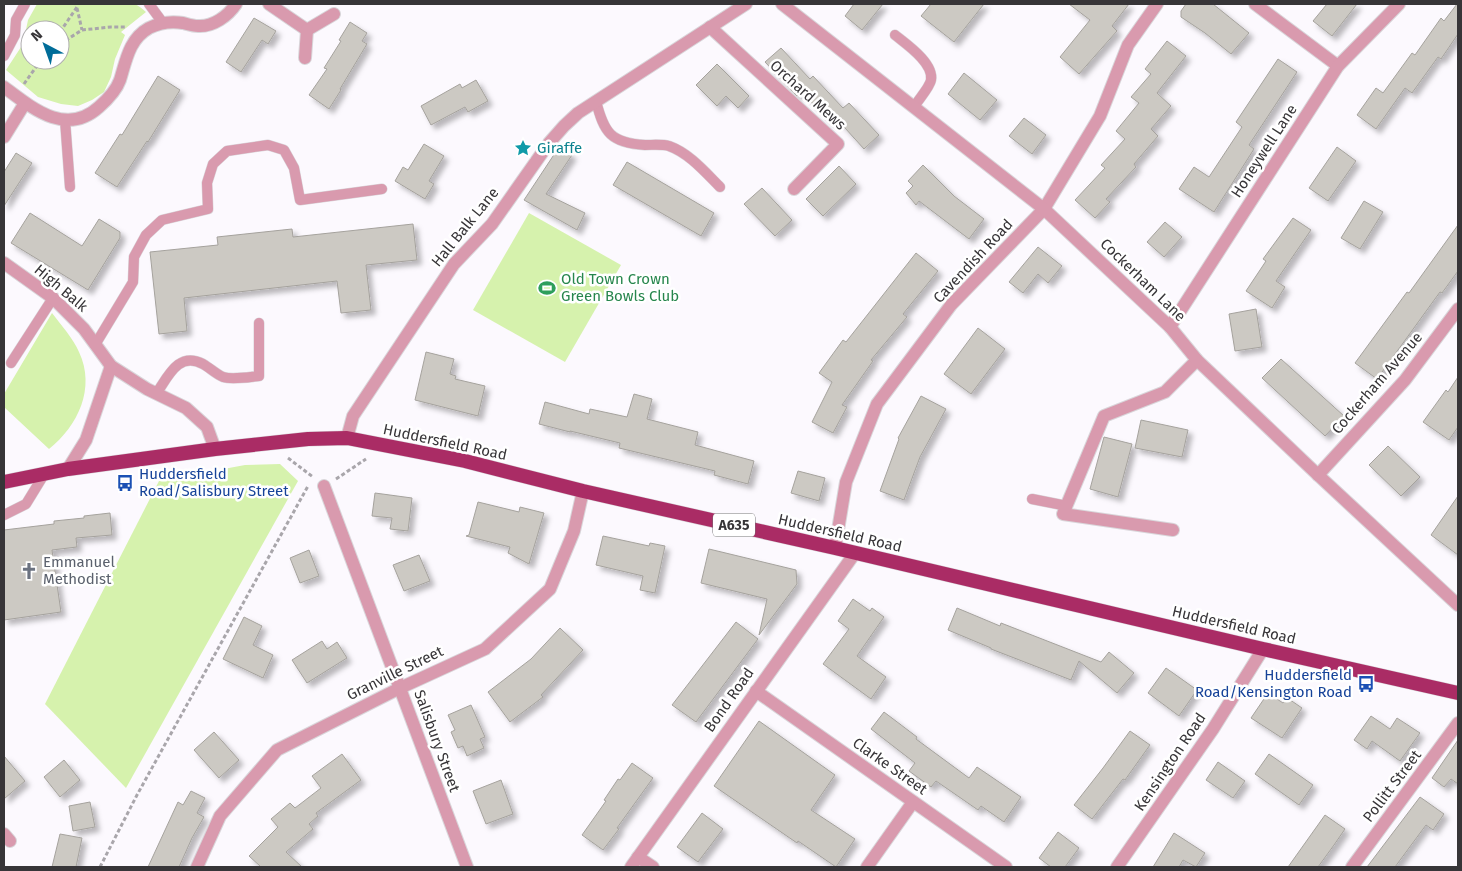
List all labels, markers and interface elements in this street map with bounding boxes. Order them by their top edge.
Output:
north arrow [20,20,70,70]
text: N [28,26,46,45]
street label: Orchard Mews [766,56,850,134]
street label: Honeywell Lane [1227,101,1301,201]
place icon: Giraffe [513,138,533,158]
place label: Giraffe [537,139,582,157]
street label: Hall Balk Lane [428,184,502,270]
street label: Cavendish Road [930,215,1016,307]
street label: Cockerham Lane [1097,235,1189,325]
street label: High Balk [31,260,92,316]
place label: Old Town Crown Green Bowls Club [561,270,679,305]
sports icon: Old Town Crown Green Bowls Club [537,278,557,298]
street label: Cockerham Avenue [1328,328,1426,438]
street label: Huddersfield Road [381,420,509,464]
place label: Huddersfield Road/Salisbury Street [139,465,289,500]
bus stop icon: Huddersfield Road/Salisbury Street [115,473,135,493]
street label: Huddersfield Road [776,510,904,556]
road number: A635 [713,514,755,536]
place label: Emmanuel Methodist [43,553,115,588]
church icon: Emmanuel Methodist [19,561,39,581]
street label: Huddersfield Road [1170,602,1298,648]
street label: Granville Street [344,642,447,704]
street label: Bond Road [700,664,758,736]
place label: Huddersfield Road/Kensington Road [1195,666,1352,701]
bus stop icon: Huddersfield Road/Kensington Road [1356,674,1376,694]
street label: Salisbury Street [410,688,464,795]
street label: Kensington Road [1130,709,1210,815]
street label: Clarke Street [849,734,931,799]
street label: Pollitt Street [1359,746,1425,826]

